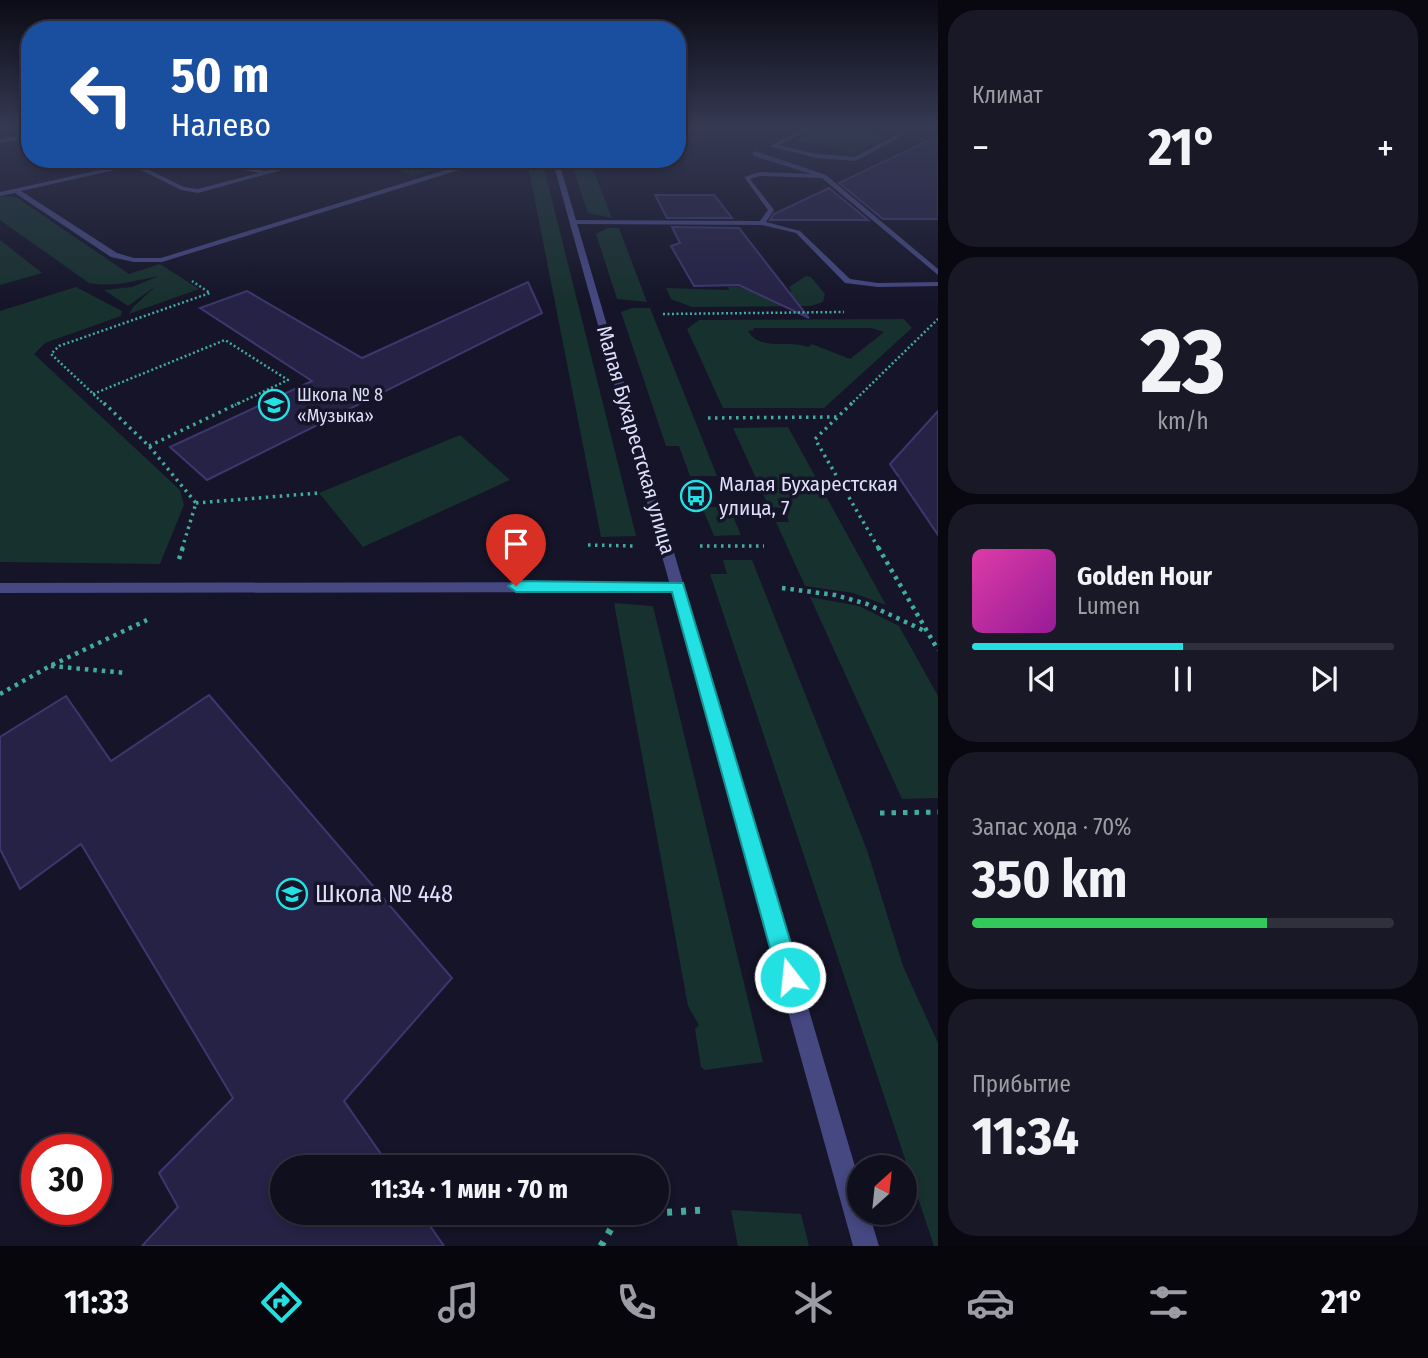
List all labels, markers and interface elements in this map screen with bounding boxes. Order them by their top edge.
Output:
text: 50 m [171,46,269,105]
icon: left [56,49,147,140]
text: Климат [972,81,1043,109]
text: Налево [171,106,271,144]
text: 21° [1148,116,1218,179]
text: − [972,125,989,171]
text: + [1377,125,1394,171]
text: 23 [1140,307,1226,416]
street label: Малая Бухарестская улица [591,323,681,557]
place label: Школа № 8 «Музыка» [297,384,383,427]
school or university icon: Школа № 8 «Музыка» [257,388,291,422]
text: km/h [1157,407,1209,435]
place label: Малая Бухарестская улица, 7 [719,471,898,521]
bus stop icon: Малая Бухарестская улица, 7 [679,479,713,513]
pin [486,514,546,586]
icon: arrive [497,525,535,563]
text: Golden Hour [1077,561,1212,592]
text: Lumen [1077,592,1140,620]
icon: previous [1023,660,1061,698]
icon: pause [1164,660,1202,698]
icon: next [1305,660,1343,698]
text: Запас хода · 70% [972,813,1131,841]
text: 350 km [972,848,1127,911]
school or university icon: Школа № 448 [275,877,309,911]
place label: Школа № 448 [315,880,453,908]
position arrow [753,940,827,1014]
text: Прибытие [972,1070,1071,1098]
text: 11:34 [972,1105,1079,1168]
speed limit sign: 30 [21,1134,112,1225]
north arrow [847,1155,917,1225]
map controls [847,1155,917,1225]
text: 11:34 · 1 мин · 70 m [371,1174,568,1205]
icon: directions [257,1278,306,1327]
icon: music [434,1278,483,1327]
icon: phone [612,1278,661,1327]
icon: climate [789,1278,838,1327]
icon: car [966,1278,1015,1327]
icon: filters [1144,1278,1193,1327]
text: 11:33 [64,1283,129,1321]
text: 21° [1321,1283,1364,1321]

